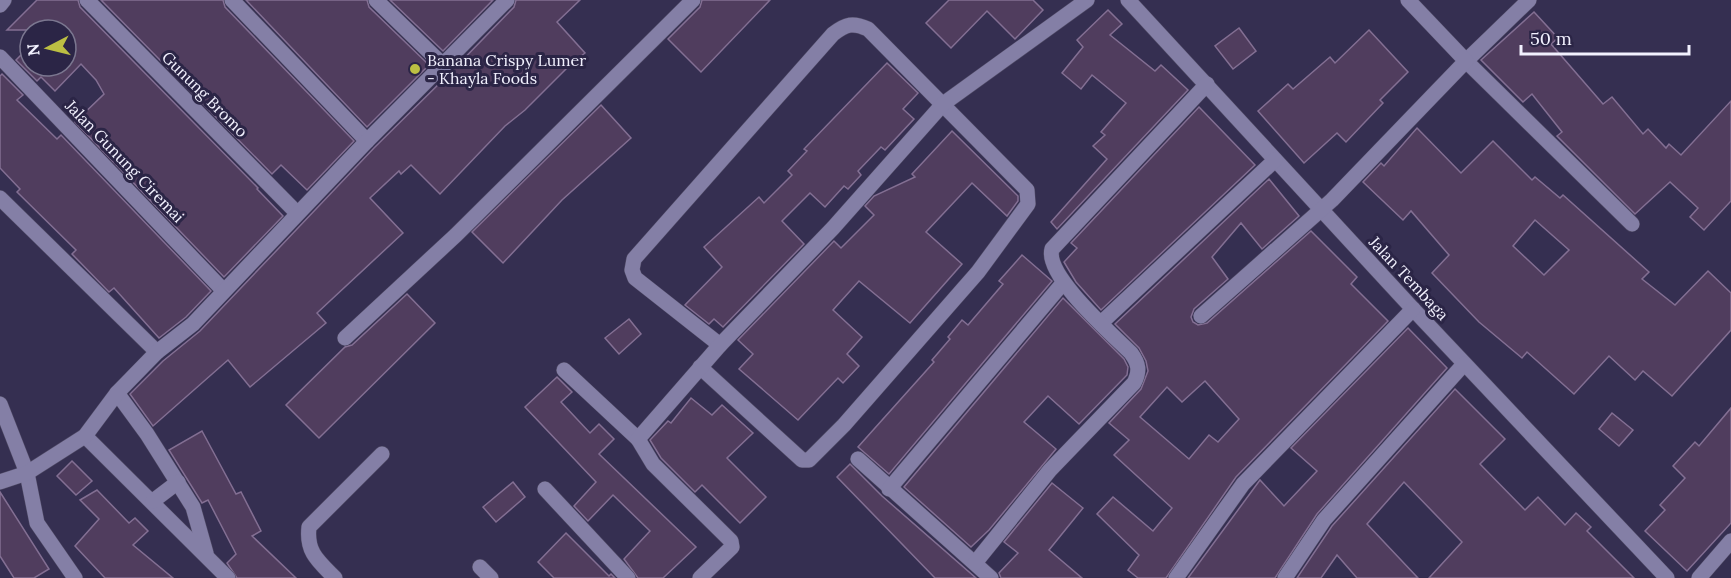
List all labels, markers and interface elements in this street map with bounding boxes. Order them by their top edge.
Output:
north arrow [18,18,78,78]
scale bar [1521,18,1689,56]
text: 50 m [1530,27,1572,50]
text: N [22,42,44,57]
street label: Gunung Bromo [158,47,252,141]
place label: Banana Crispy Lumer - Khayla Foods [427,50,586,88]
marker: Banana Crispy Lumer - Khayla Foods [408,62,422,76]
street label: Jalan Gunung Ciremai [61,95,189,226]
street label: Jalan Tembaga [1364,231,1453,324]

